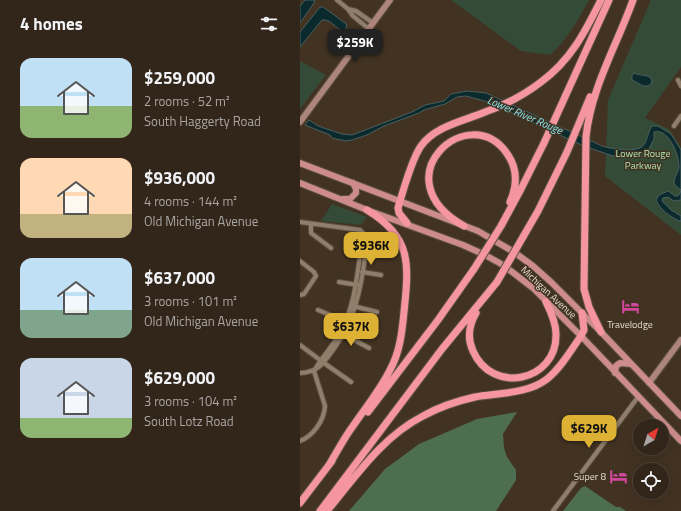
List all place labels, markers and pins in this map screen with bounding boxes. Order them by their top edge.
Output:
pin: $259K [327,29,383,63]
pin: $936K [343,232,399,266]
hotel icon: Travelodge [620,297,640,317]
pin: $637K [323,313,379,347]
place label: Travelodge [607,317,653,332]
pin: $629K [561,415,617,449]
hotel icon: Super 8 [609,466,629,486]
place label: Super 8 [574,469,606,484]

